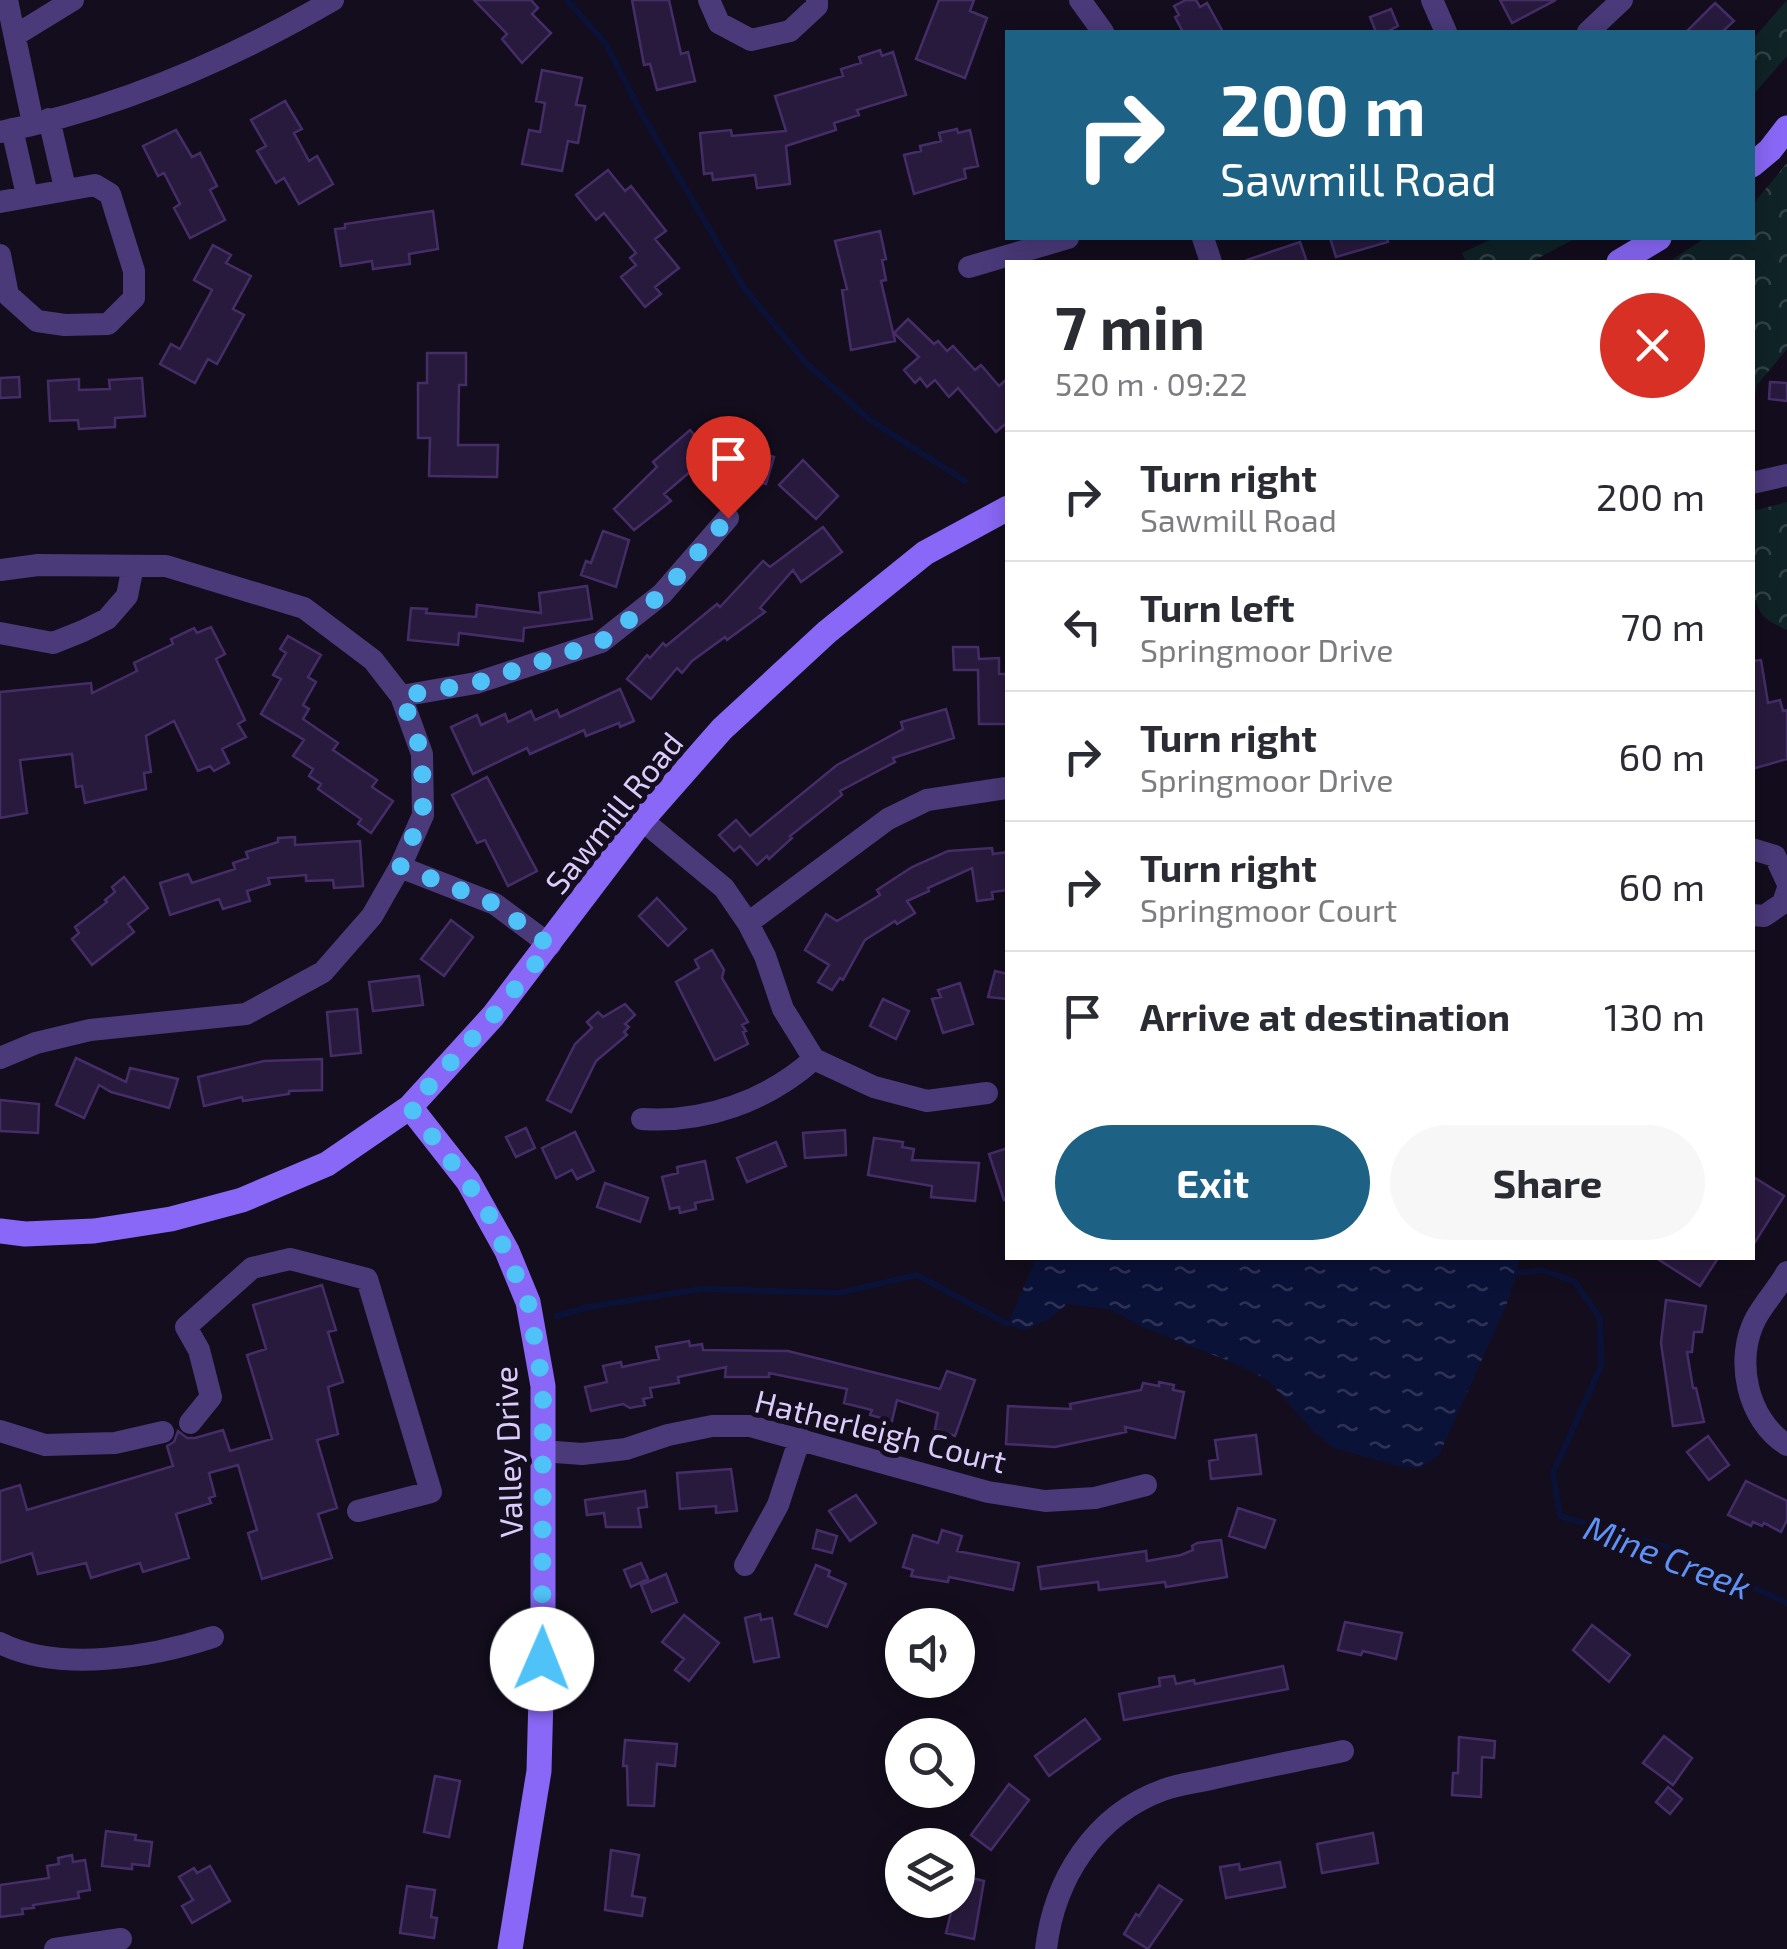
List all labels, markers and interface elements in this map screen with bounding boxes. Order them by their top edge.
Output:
text: 200 m [1220,66,1426,150]
icon: right [1055,70,1185,200]
text: Sawmill Road [1220,151,1497,205]
text: 7 min [1055,290,1205,362]
button: close [1600,293,1705,398]
text: 520 m · 09:22 [1055,364,1248,402]
pin [686,416,771,519]
icon: arrive [701,431,756,486]
text: Turn right [1140,454,1317,500]
icon: right [1055,469,1110,524]
text: 200 m [1596,473,1705,519]
text: Sawmill Road [1140,500,1337,538]
text: Turn left [1140,584,1295,630]
icon: left [1055,599,1110,654]
text: 70 m [1621,603,1705,649]
text: Springmoor Drive [1140,630,1393,668]
text: Turn right [1140,714,1317,760]
street label: Sawmill Road [536,724,690,900]
icon: right [1055,729,1110,784]
text: 60 m [1619,733,1705,779]
text: Springmoor Drive [1140,760,1393,798]
text: Turn right [1140,844,1317,890]
icon: right [1055,859,1110,914]
text: 60 m [1619,863,1705,909]
text: Springmoor Court [1140,890,1397,928]
icon: arrive [1055,989,1110,1044]
text: Arrive at destination [1140,993,1510,1039]
text: 130 m [1604,993,1705,1039]
button: Exit [1055,1125,1370,1240]
button: Share [1390,1125,1705,1240]
street label: Valley Drive [485,1366,529,1538]
street label: Hatherleigh Court [751,1380,1011,1480]
water label: Mine Creek [1579,1505,1757,1607]
position arrow [490,1607,594,1711]
map controls [885,1608,975,1918]
button: sound [885,1608,975,1698]
button: search [885,1718,975,1808]
button: layers [885,1828,975,1918]

